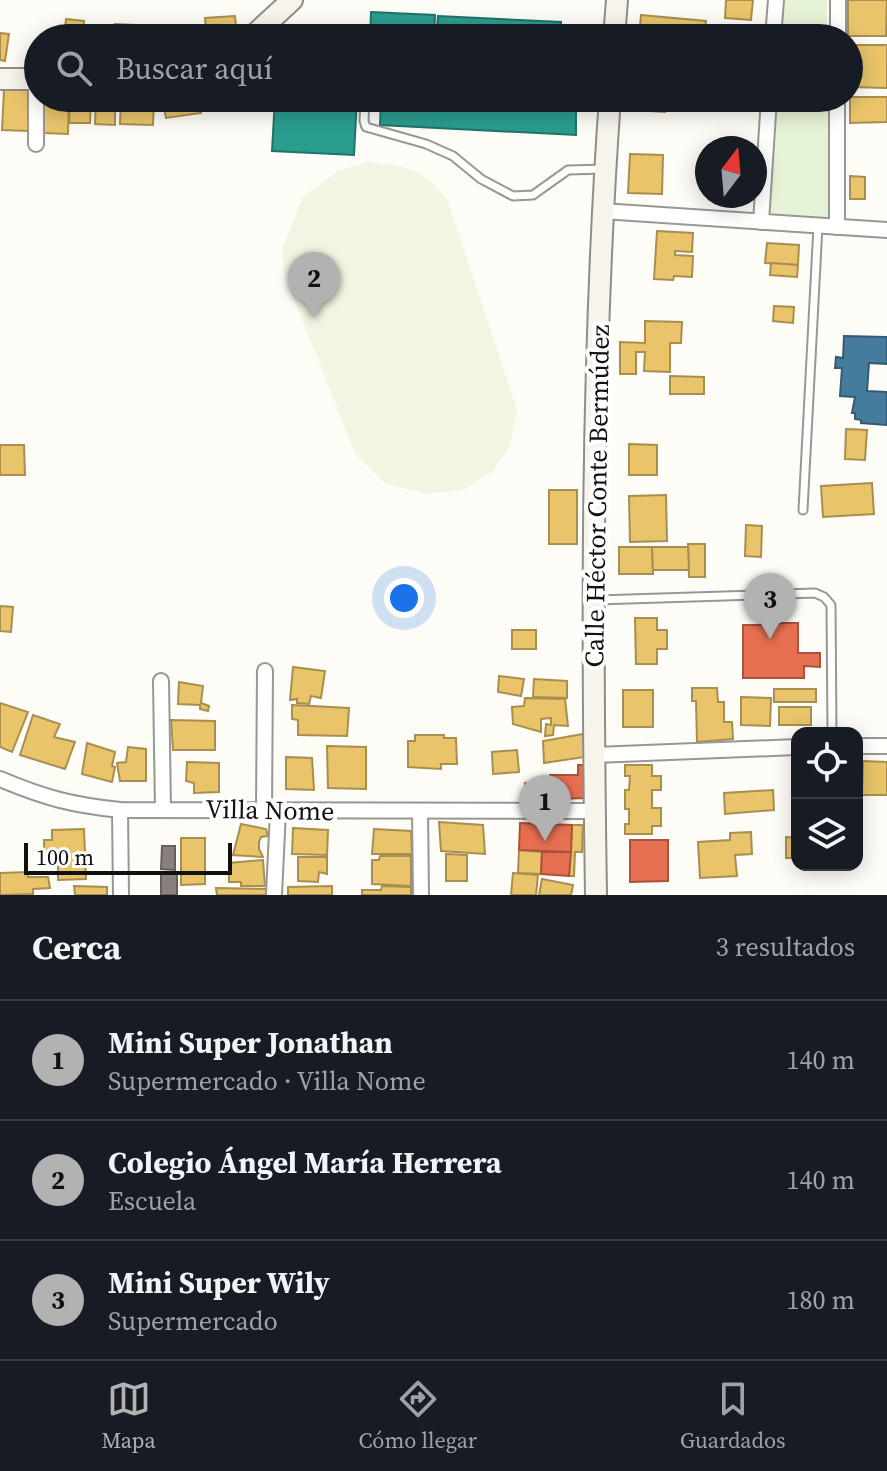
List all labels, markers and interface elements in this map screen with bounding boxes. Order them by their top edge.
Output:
search box [24,24,863,112]
icon: search [52,46,96,90]
text: Buscar aquí [116,48,273,89]
north arrow [695,136,767,208]
pin: 2 [288,252,340,318]
street label: Calle Héctor Conte Bermúdez [576,324,618,668]
pin: 3 [744,573,796,639]
your location [384,578,424,618]
map controls [791,727,863,871]
button: locate [791,727,863,799]
pin: 1 [519,775,571,841]
street label: Villa Nome [205,791,335,829]
button: layers [791,799,863,871]
scale bar [24,839,232,875]
text: 100 m [36,842,94,872]
text: Cerca [32,924,121,970]
text: 3 resultados [716,929,855,965]
text: Mini Super Jonathan [108,1022,393,1063]
text: 1 [51,1042,65,1078]
text: 140 m [787,1042,855,1078]
text: Supermercado · Villa Nome [108,1063,426,1099]
text: Colegio Ángel María Herrera [108,1142,502,1183]
text: 2 [51,1162,65,1198]
text: 140 m [787,1162,855,1198]
text: Escuela [108,1183,196,1219]
text: Mini Super Wily [108,1262,330,1303]
text: 3 [51,1282,65,1318]
text: 180 m [787,1282,855,1318]
text: Supermercado [108,1303,278,1339]
tab: Mapa [101,1377,156,1455]
tab: Cómo llegar [358,1377,477,1455]
tab: Guardados [680,1377,786,1455]

